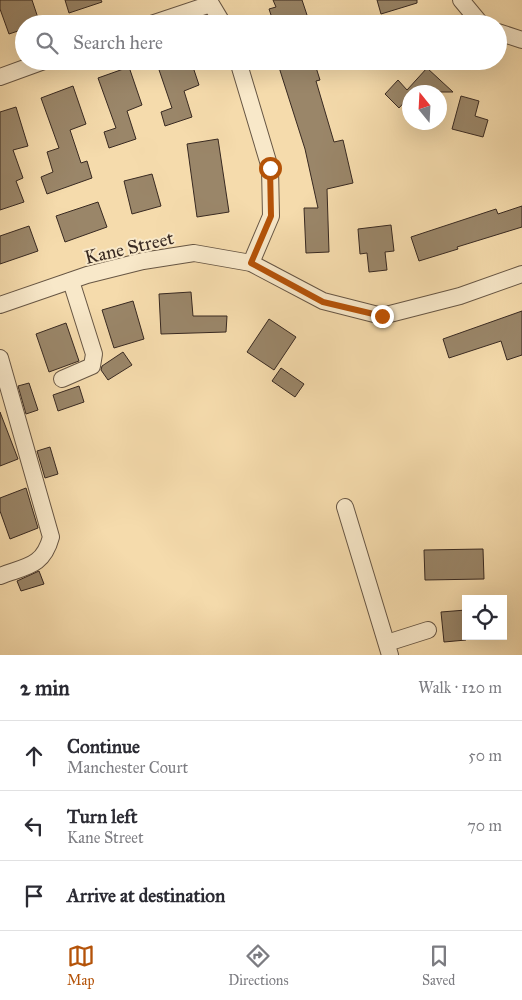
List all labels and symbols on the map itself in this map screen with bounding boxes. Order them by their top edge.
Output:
north arrow [402,85,447,130]
route start [259,157,282,180]
street label: Kane Street [82,226,176,269]
route end [371,305,394,328]

